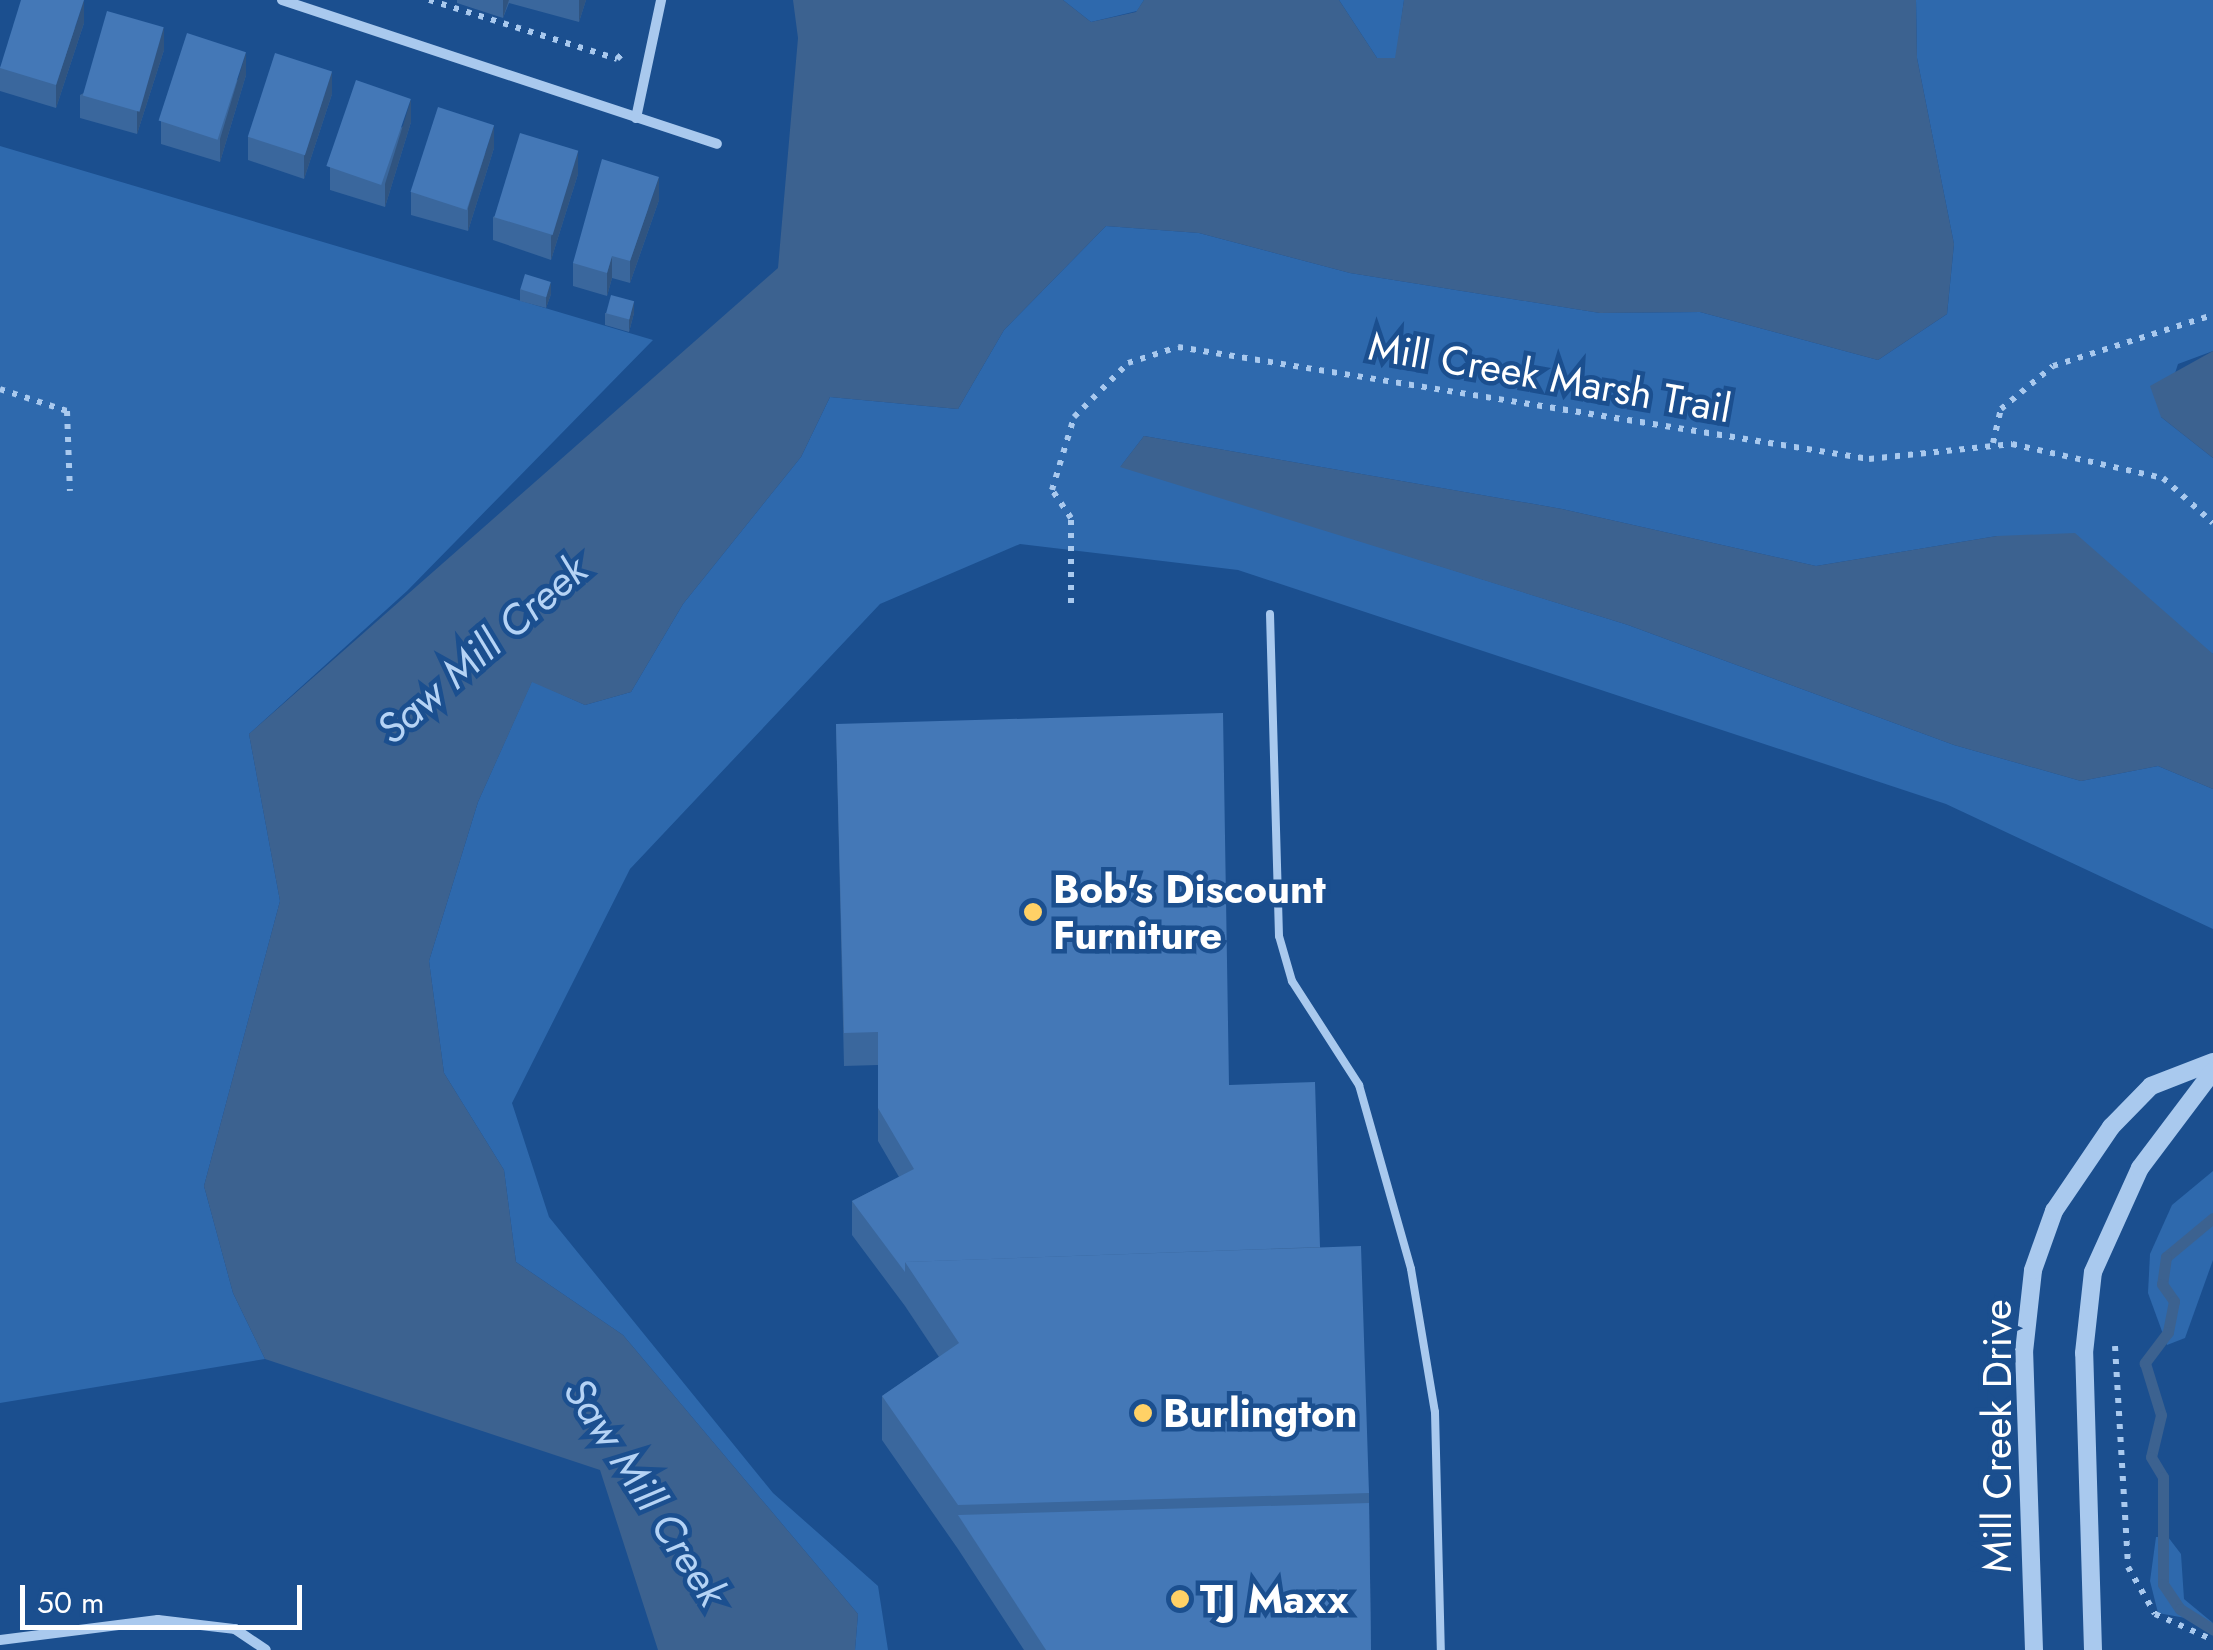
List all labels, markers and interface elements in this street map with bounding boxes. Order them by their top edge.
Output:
street label: Mill Creek Marsh Trail [1365,322,1735,432]
water label: Saw Mill Creek [367,545,597,755]
place label: Bob's Discount Furniture [1053,865,1326,959]
marker: Bob's Discount Furniture [1022,901,1044,923]
street label: Mill Creek Drive [1973,1299,2021,1573]
water label: Saw Mill Creek [553,1368,737,1616]
place label: Burlington [1163,1389,1358,1437]
marker: Burlington [1132,1402,1154,1424]
scale bar [25,1565,308,1627]
place label: TJ Maxx [1200,1575,1349,1623]
text: 50 m [37,1581,104,1624]
marker: TJ Maxx [1169,1588,1191,1610]

